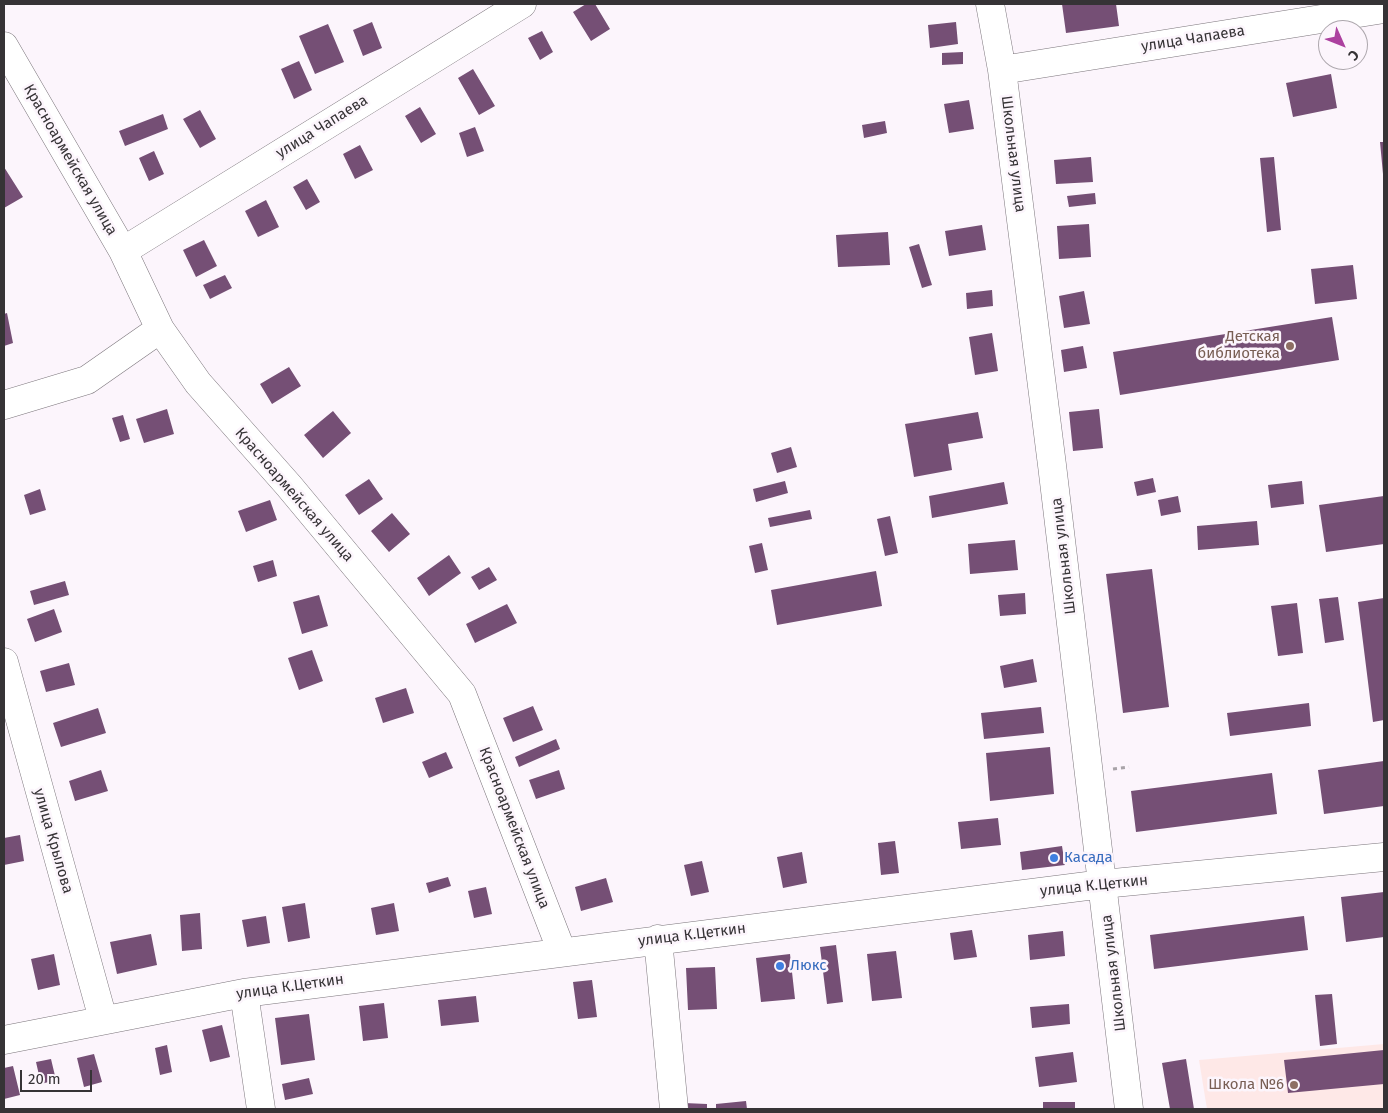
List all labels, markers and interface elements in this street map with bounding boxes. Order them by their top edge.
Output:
north arrow [1318,20,1368,70]
street label: улица Чапаева [1140,22,1246,56]
text: С [1345,46,1362,64]
street label: Красноармейская улица [19,81,121,239]
street label: улица Чапаева [273,92,371,162]
street label: Школьная улица [997,95,1029,213]
place label: Детская библиотека [1197,328,1280,363]
marker: Детская библиотека [1284,340,1296,352]
street label: Красноармейская улица [231,424,357,566]
street label: Школьная улица [1048,497,1080,615]
street label: Красноармейская улица [475,745,553,911]
street label: улица Крылова [29,786,77,896]
place label: Касада [1064,849,1113,867]
marker: Касада [1048,852,1060,864]
street label: улица К.Цеткин [1039,871,1149,901]
street label: Школьная улица [1098,914,1130,1032]
street label: улица К.Цеткин [637,919,747,951]
place label: Люкс [790,957,826,975]
marker: Люкс [774,960,786,972]
street label: улица К.Цеткин [235,971,345,1003]
scale bar [22,1060,95,1092]
text: 20 m [28,1070,61,1088]
place label: Школа №6 [1208,1076,1284,1094]
marker: Школа №6 [1288,1079,1300,1091]

